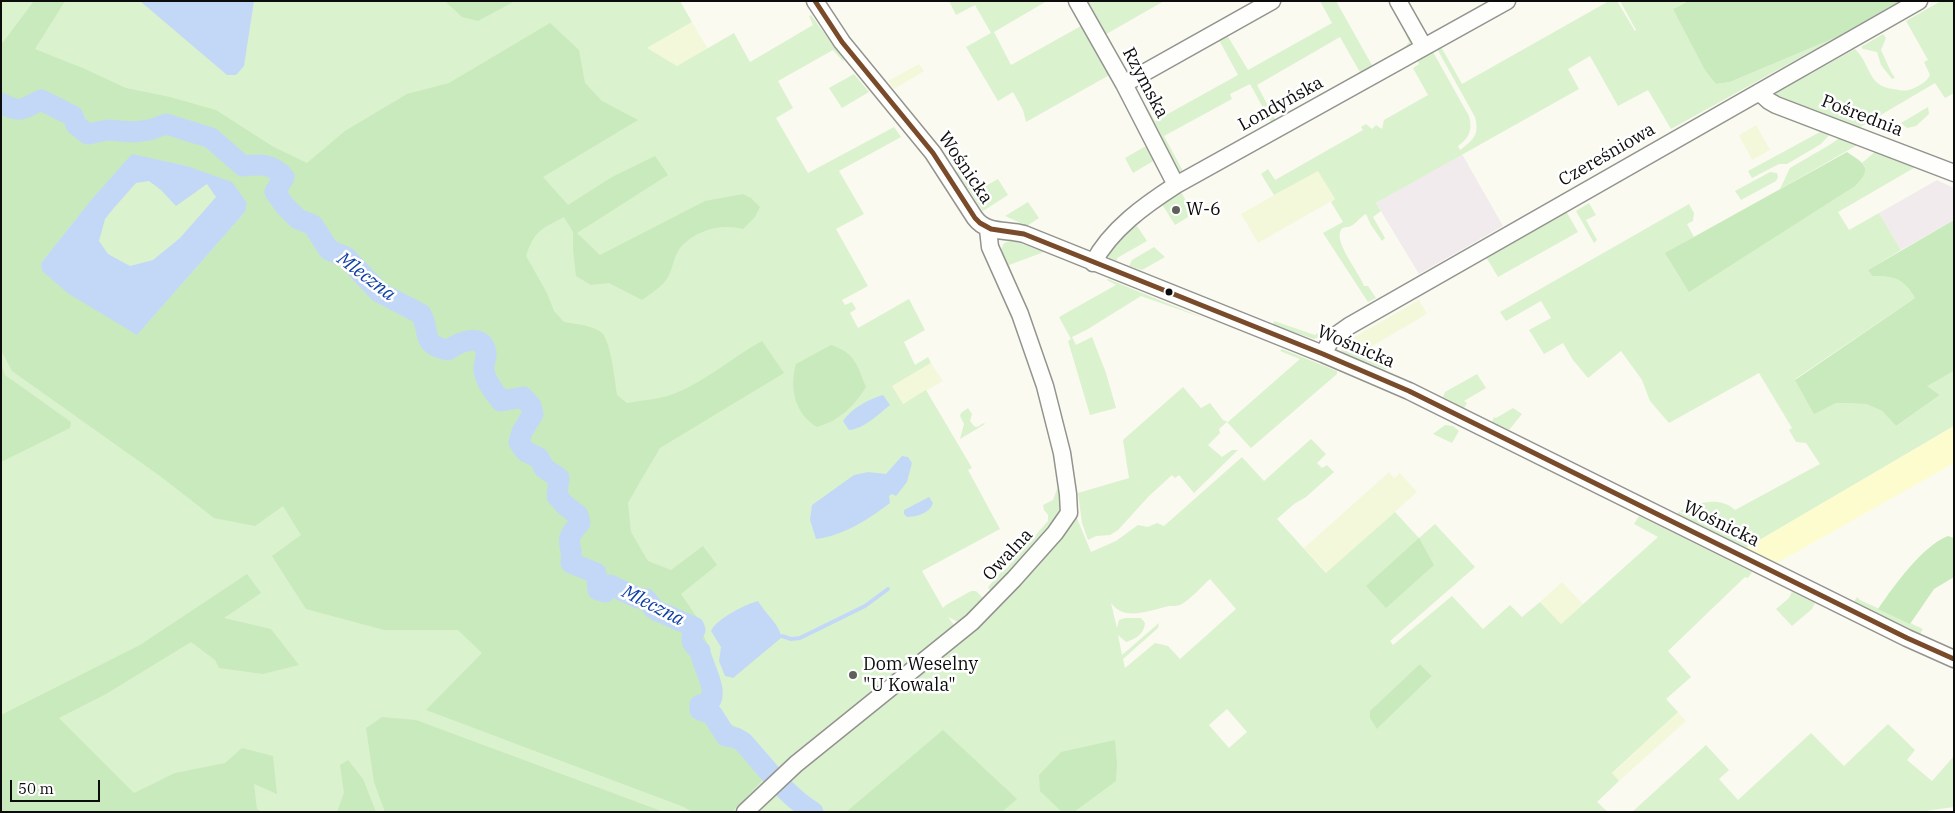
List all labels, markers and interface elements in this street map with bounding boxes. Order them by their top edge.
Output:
street label: Rzymska [1117,44,1173,122]
street label: Londyńska [1235,72,1327,136]
street label: Pośrednia [1818,91,1906,141]
street label: Czereśniowa [1555,119,1659,191]
street label: Wośnicka [933,128,997,208]
place label: W-6 [1186,199,1221,221]
marker: W-6 [1170,204,1182,216]
water label: Mleczna [332,248,400,306]
unlabelled marker [1164,287,1174,297]
street label: Wośnicka [1314,321,1398,373]
street label: Wośnicka [1679,496,1763,552]
street label: Owalna [978,524,1038,586]
water label: Mleczna [618,581,688,631]
place label: Dom Weselny "U Kowala" [863,654,978,696]
marker: Dom Weselny "U Kowala" [847,669,859,681]
scale bar [12,770,102,802]
text: 50 m [18,779,54,798]

